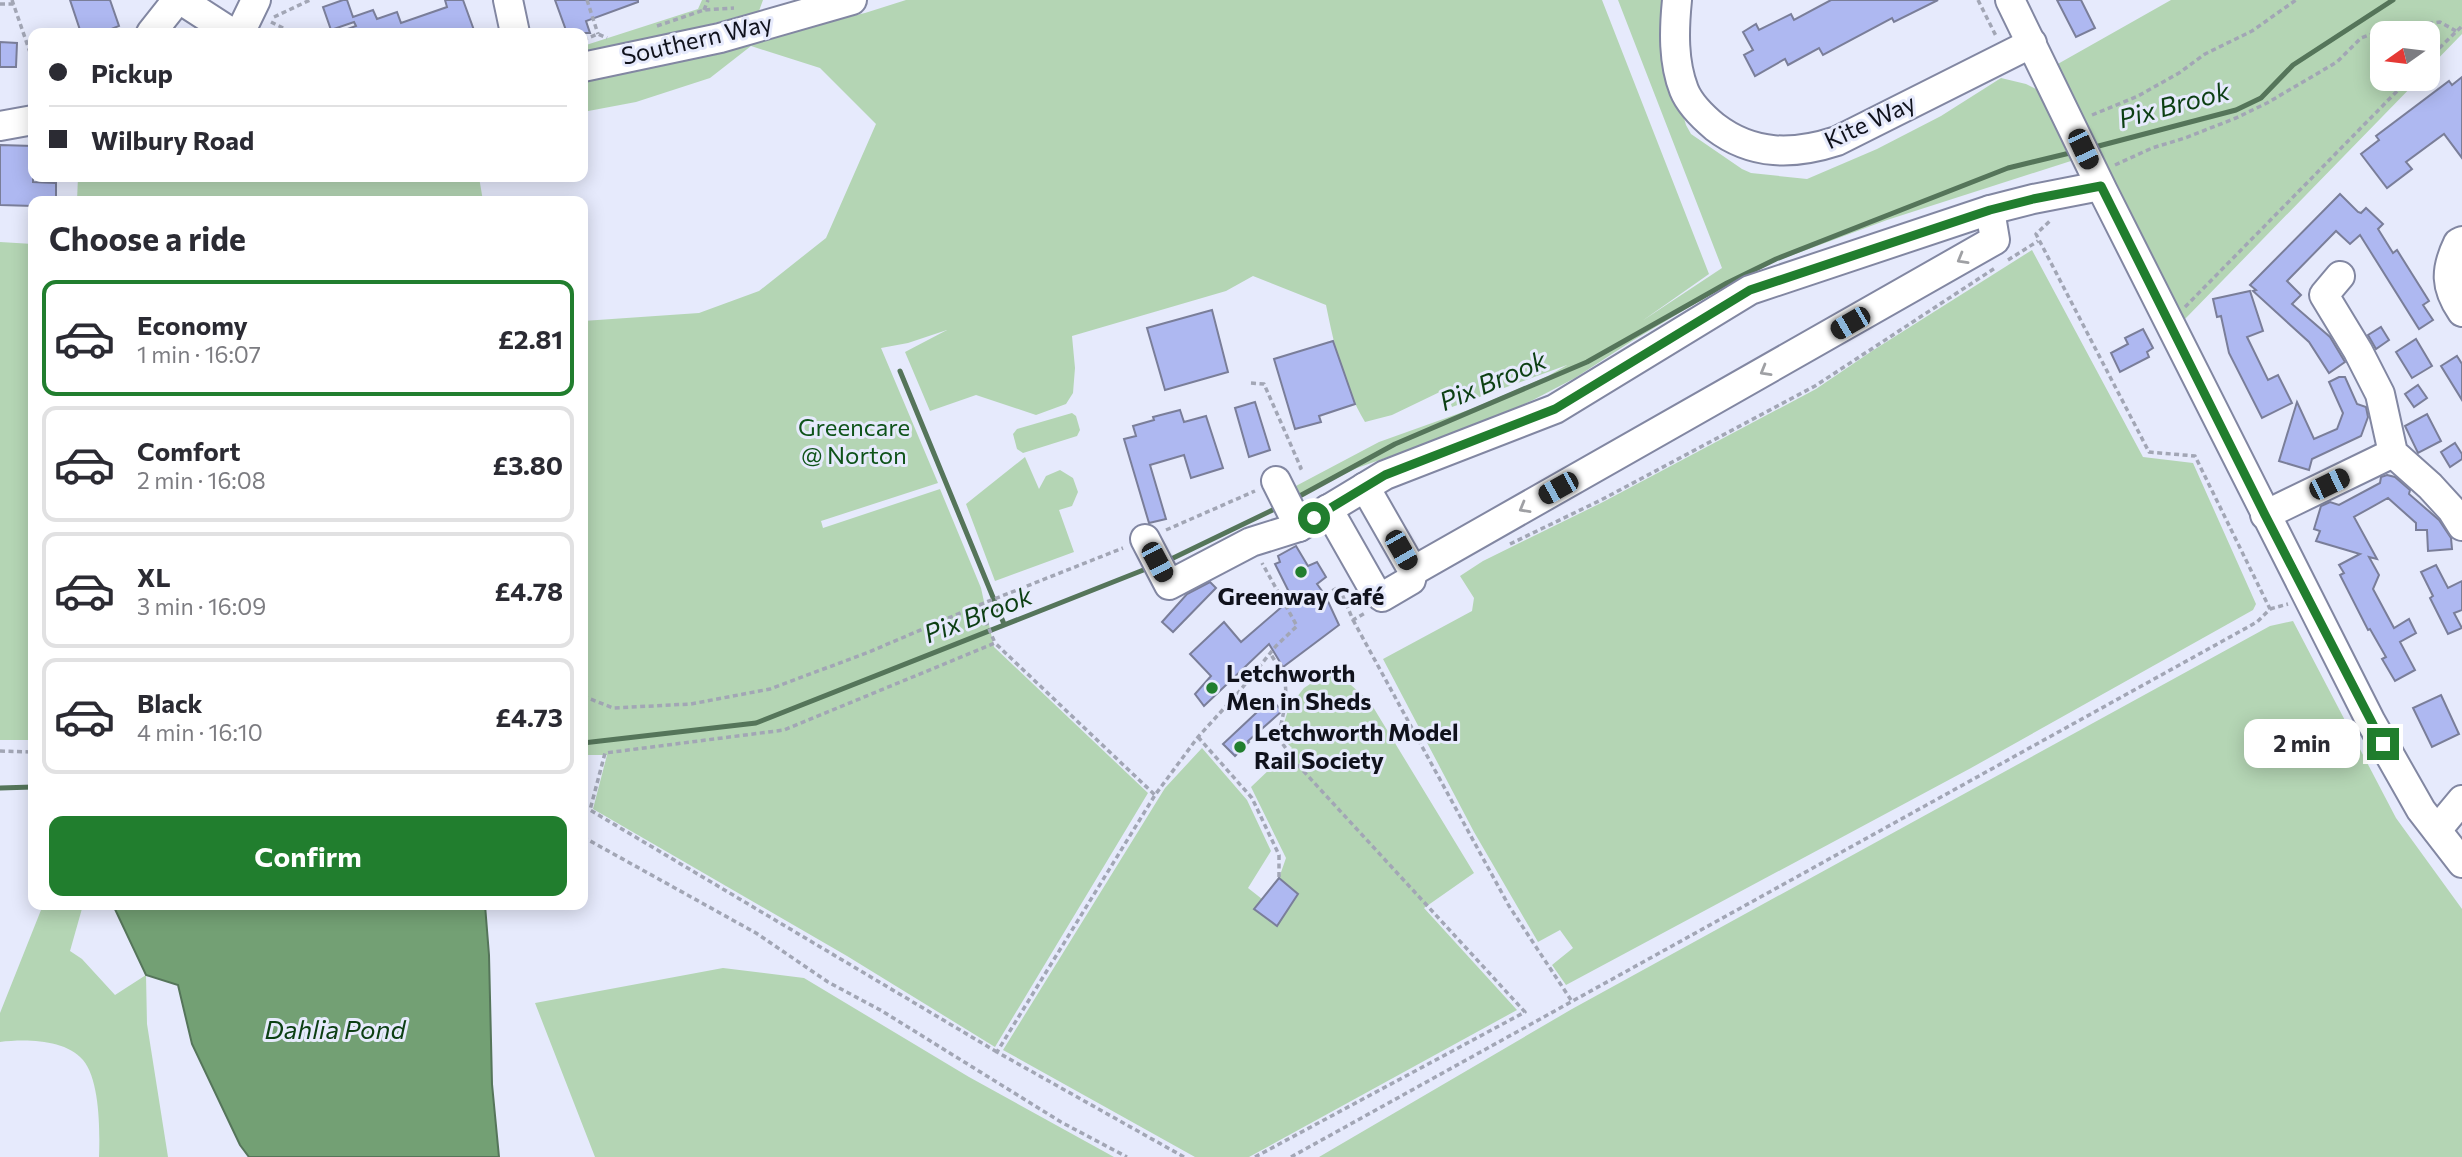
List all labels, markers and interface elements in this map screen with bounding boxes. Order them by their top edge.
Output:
street label: Southern Way [618,7,775,70]
north arrow [2370,21,2440,91]
map controls [2370,21,2440,91]
text: Pickup [91,57,173,88]
water label: Pix Brook [2115,74,2233,133]
street label: Kite Way [1819,87,1919,154]
text: Wilbury Road [91,124,254,155]
car [2065,126,2102,172]
text: Choose a ride [49,218,246,258]
one-way arrow [1957,251,1970,264]
car [1827,303,1874,343]
icon: car [53,307,116,370]
text: Economy [137,309,248,340]
text: £2.81 [498,323,563,354]
text: 1 min · 16:07 [137,340,261,368]
water label: Pix Brook [1434,343,1552,416]
one-way arrow [1759,363,1772,376]
park label: Greencare @ Norton [798,412,910,469]
icon: car [53,433,116,496]
text: Comfort [137,435,240,466]
text: £3.80 [493,449,563,480]
car [2306,465,2353,503]
text: 2 min · 16:08 [137,466,266,494]
car [1535,469,1582,507]
one-way arrow [1519,500,1532,513]
route start [1298,502,1330,534]
car [1382,527,1421,573]
car [1138,539,1177,585]
icon: car [53,559,116,622]
text: XL [137,561,171,592]
marker: Greenway Café [1293,564,1309,580]
text: £4.78 [495,575,563,606]
water label: Pix Brook [919,578,1037,648]
place label: Greenway Café [1218,581,1384,610]
text: 3 min · 16:09 [137,592,266,620]
place label: Letchworth Men in Sheds [1226,658,1371,715]
marker: Letchworth Men in Sheds [1204,680,1220,696]
icon: car [53,685,116,748]
text: Black [137,687,203,718]
text: £4.73 [495,701,563,732]
place label: Letchworth Model Rail Society [1254,717,1459,774]
text: 4 min · 16:10 [137,718,263,746]
callout: 2 min [2243,720,2358,768]
route end [2367,728,2399,760]
text: 2 min [2273,729,2331,757]
marker: Letchworth Model Rail Society [1232,739,1248,755]
button: Confirm [49,816,567,896]
water label: Dahlia Pond [265,1013,406,1044]

